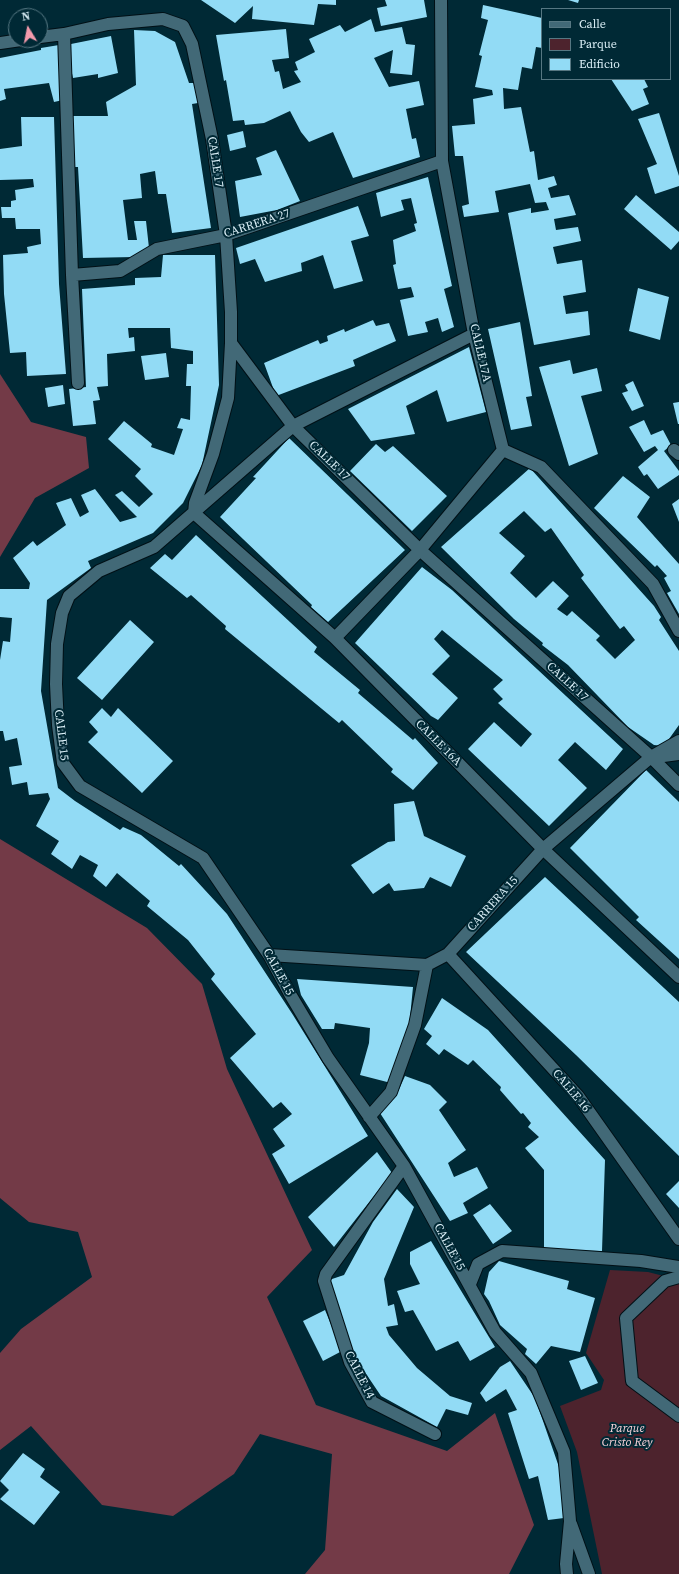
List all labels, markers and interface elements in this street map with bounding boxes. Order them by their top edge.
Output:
north arrow [8,8,48,48]
legend [541,8,671,80]
text: N [21,9,31,25]
text: Calle [579,16,606,32]
text: Parque [579,36,617,52]
text: Edificio [579,56,620,72]
street label: CALLE 17 [204,136,226,188]
street label: CARRERA 27 [222,206,292,242]
street label: CALLE 17A [466,323,494,383]
street label: CALLE 17 [306,438,352,484]
street label: CALLE 17 [543,659,591,705]
street label: CALLE 15 [51,709,71,761]
street label: CALLE 16A [412,717,464,769]
street label: CARRERA 15 [465,874,521,934]
street label: CALLE 15 [259,946,297,998]
street label: CALLE 16 [549,1067,593,1115]
street label: CALLE 15 [430,1221,468,1273]
street label: CALLE 14 [341,1349,377,1401]
park label: Parque Cristo Rey [602,1422,652,1450]

